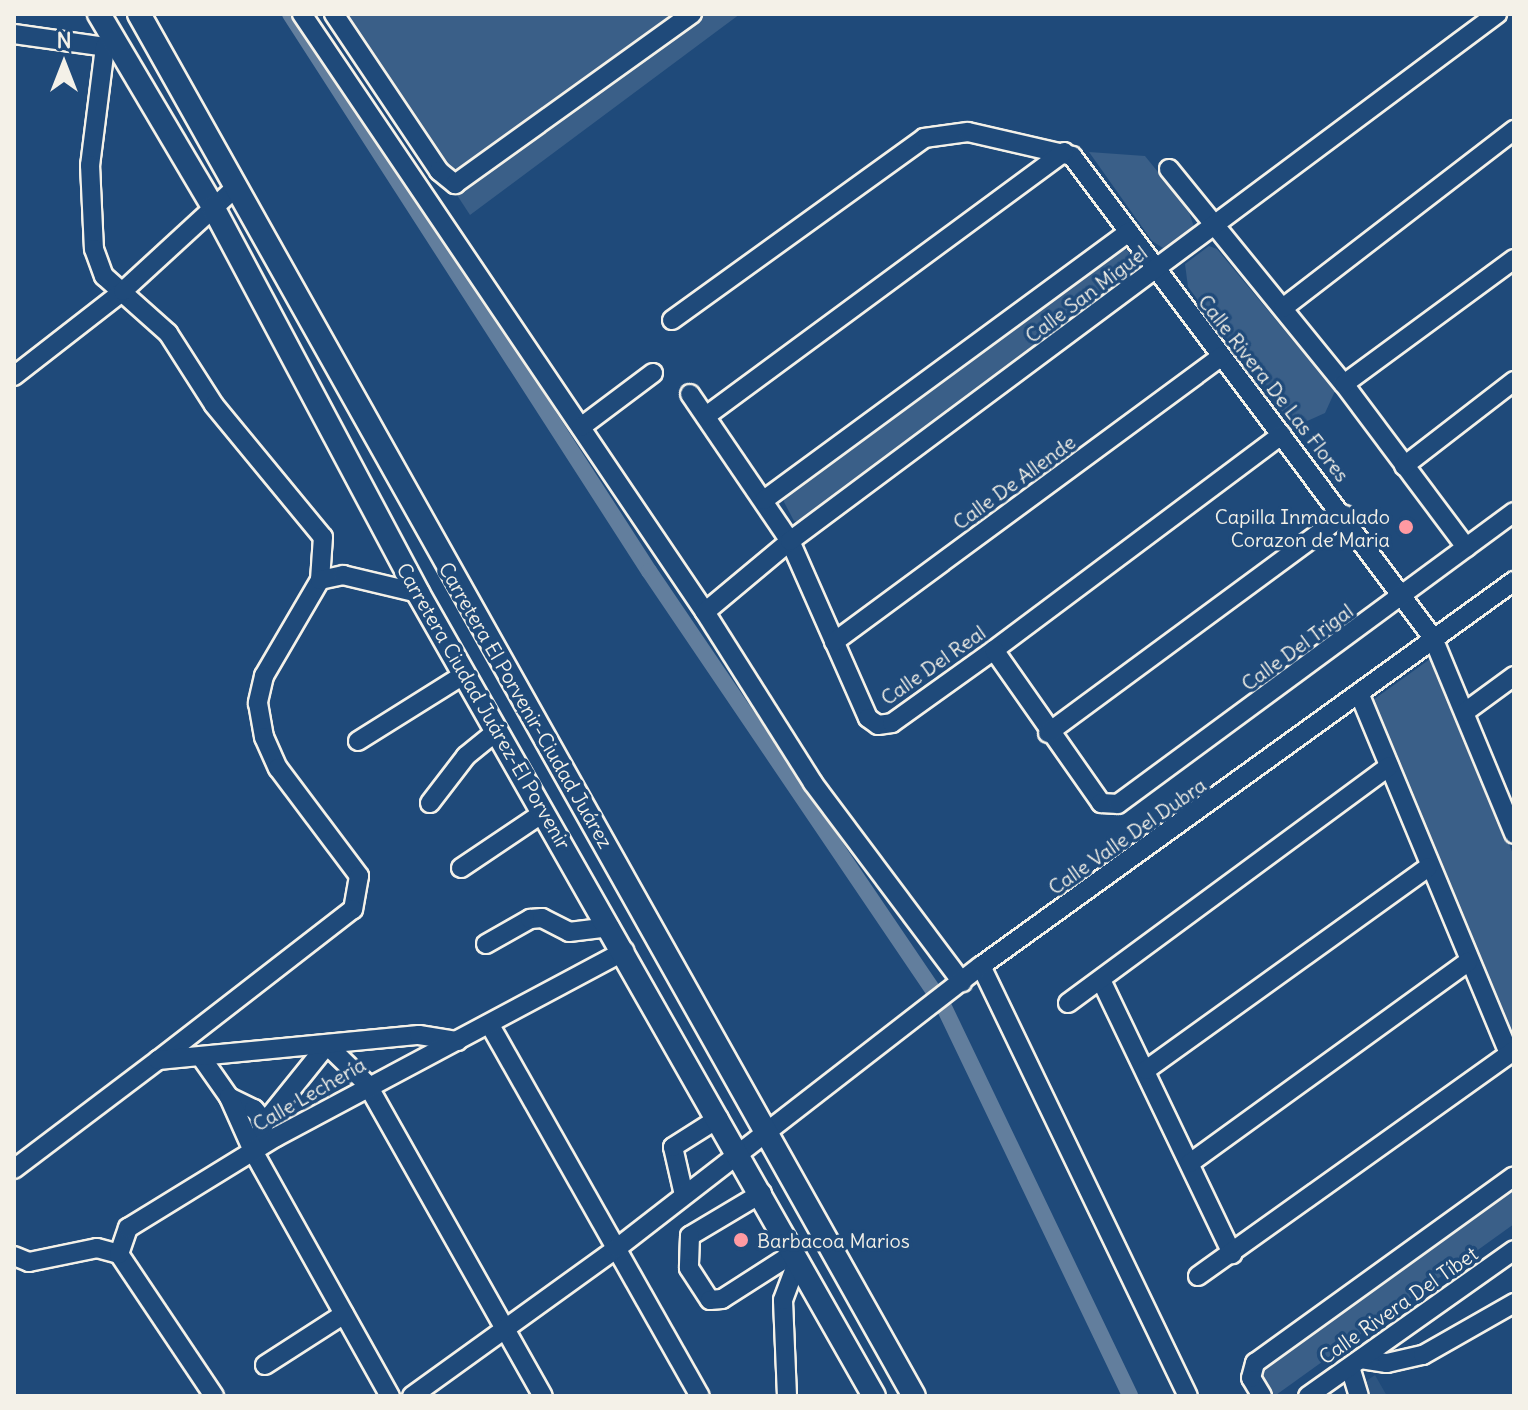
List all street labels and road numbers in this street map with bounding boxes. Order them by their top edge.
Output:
street label: Calle San Miguel [1020,240,1152,348]
street label: Calle Rivera De Las Flores [1193,290,1355,486]
street label: Calle De Allende [948,430,1080,534]
street label: Carretera El Porvenir-Ciudad Juárez [434,558,618,852]
street label: Carretera Ciudad Juárez-El Porvenir [392,559,576,853]
street label: Calle Del Trigal [1237,599,1357,695]
street label: Calle Del Real [876,620,990,710]
street label: Calle Valle Del Dubra [1044,773,1210,899]
street label: Calle Lechería [248,1052,370,1136]
street label: Calle Rivera Del Tíbet [1314,1241,1482,1369]

